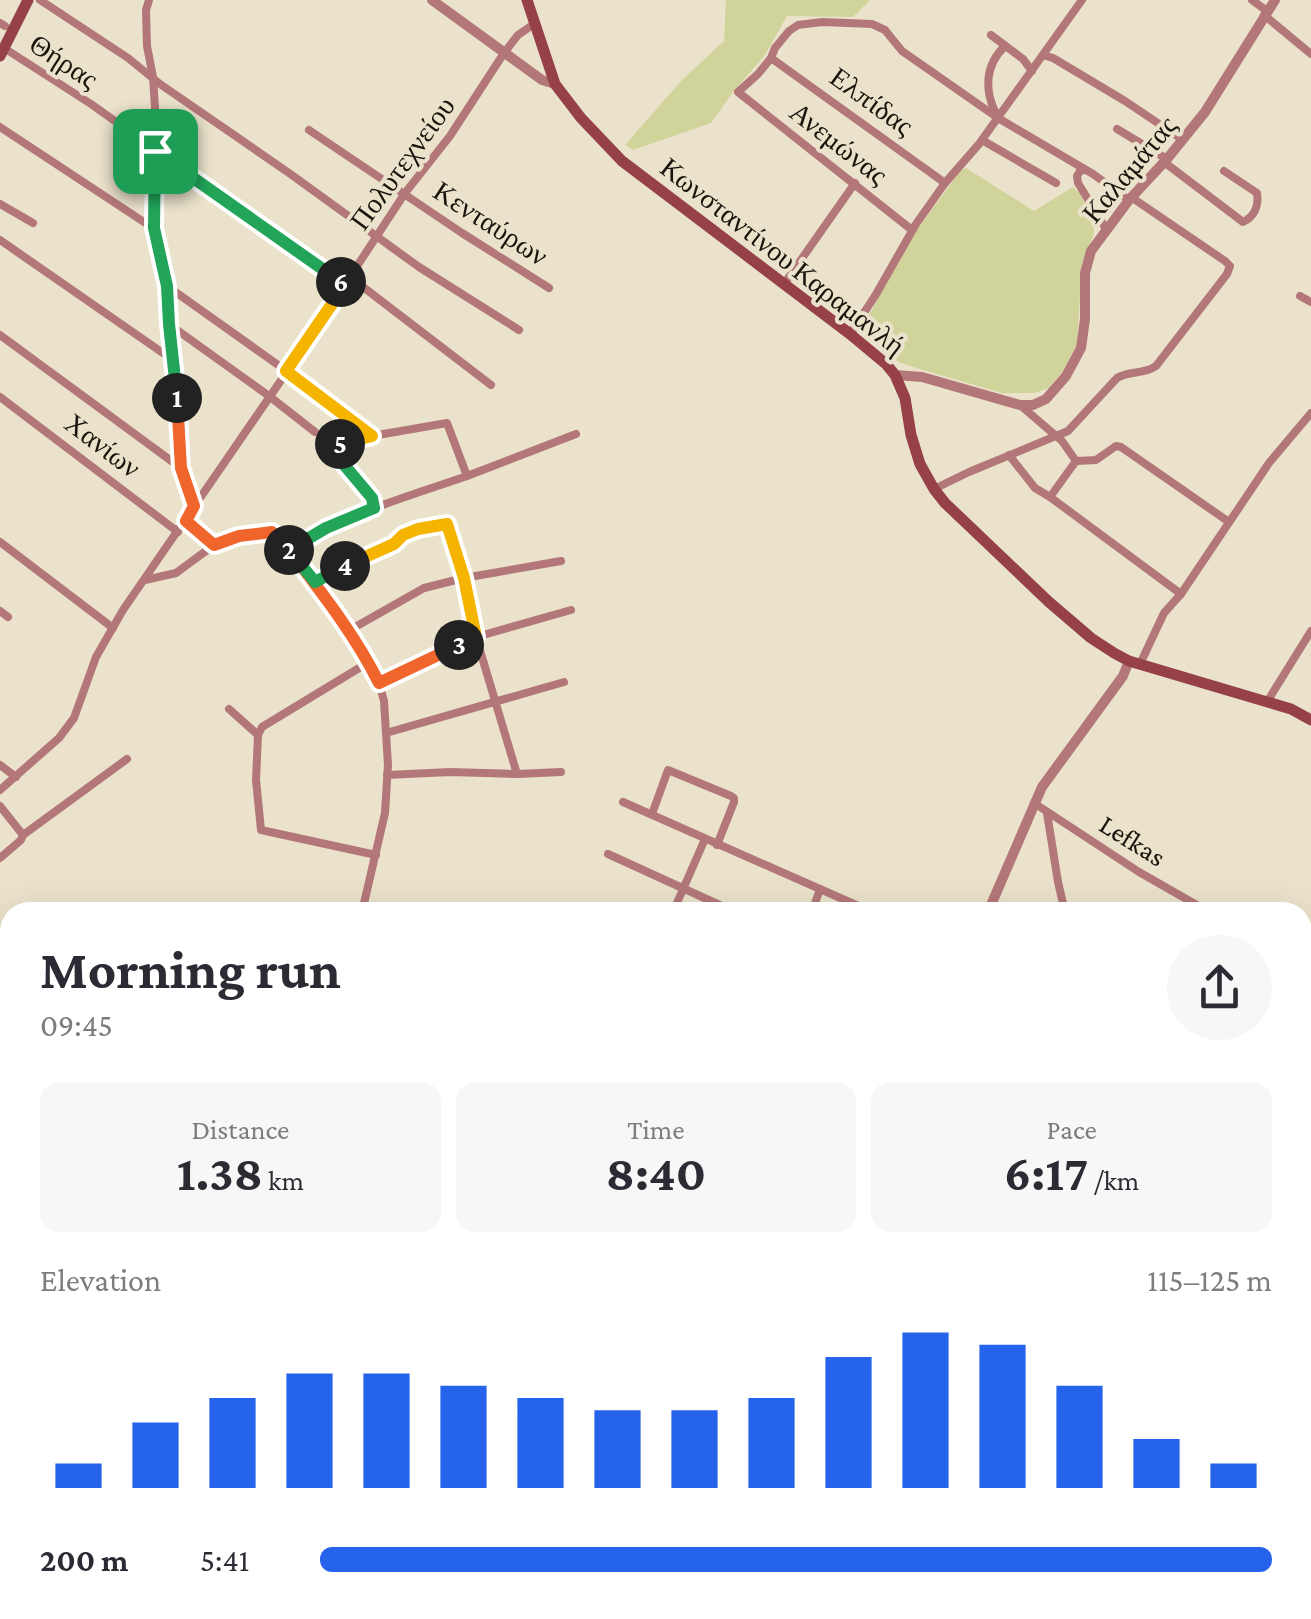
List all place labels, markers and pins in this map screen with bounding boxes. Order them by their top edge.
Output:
pin [113,109,198,194]
pin: 6 [316,257,366,307]
pin: 1 [152,373,202,423]
pin: 5 [315,419,365,469]
pin: 2 [264,525,314,575]
pin: 4 [320,541,370,591]
pin: 3 [434,620,484,670]

